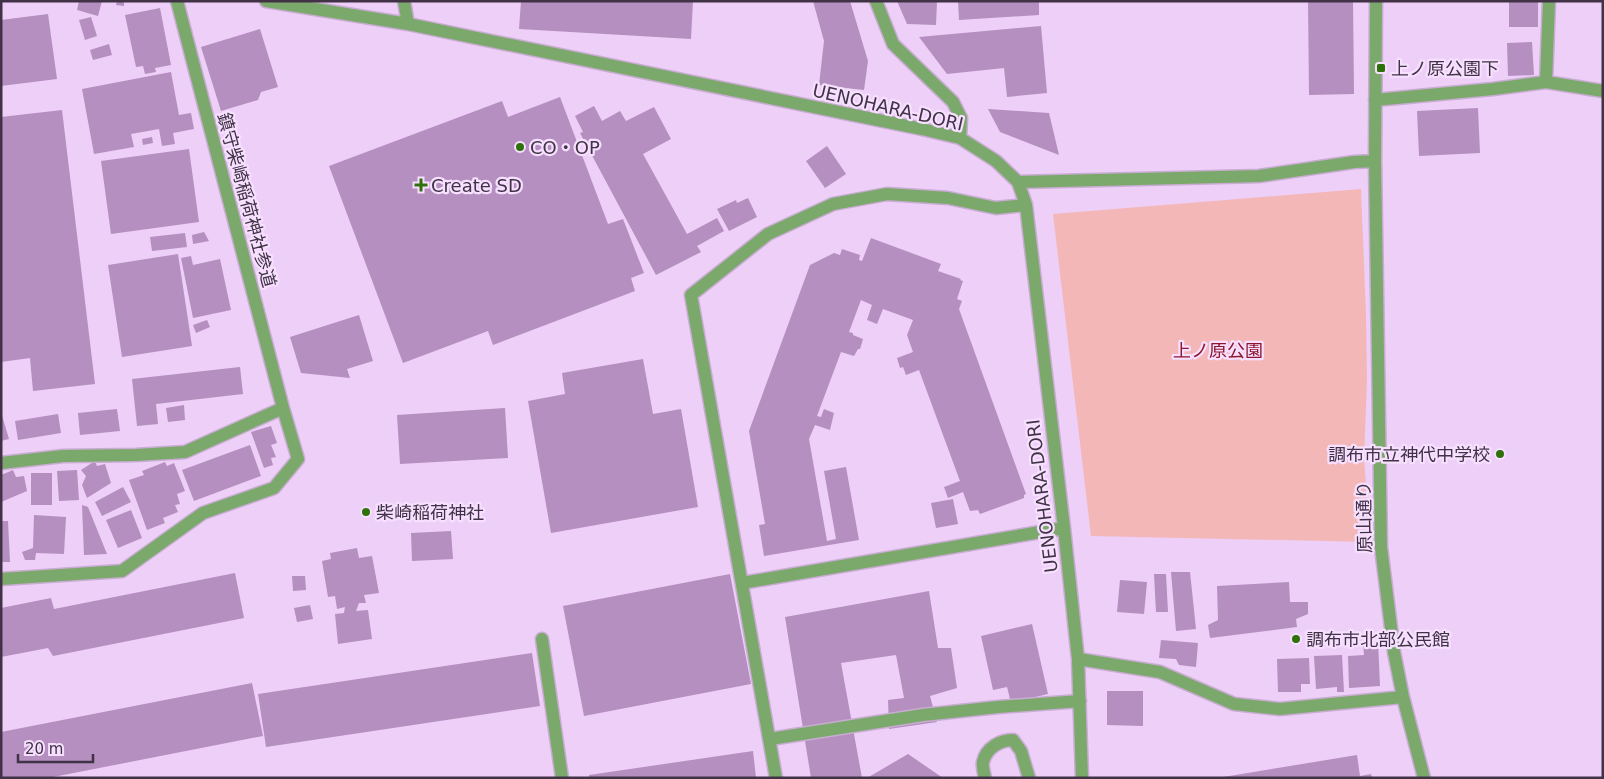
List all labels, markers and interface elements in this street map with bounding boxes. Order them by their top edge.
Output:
place label: 上ノ原公園下 [1391,58,1499,79]
marker: 上ノ原公園下 [1375,62,1387,74]
street label: UENOHARA-DORI [811,79,965,135]
street label: 鎮守柴崎稲荷神社参道 [214,110,280,290]
place label: CO・OP [530,137,600,158]
marker: CO・OP [514,141,526,153]
place label: Create SD [431,175,522,196]
marker: Create SD [415,179,427,191]
park label: 上ノ原公園 [1173,340,1263,361]
street label: UENOHARA-DORI [1022,418,1062,574]
place label: 調布市立神代中学校 [1328,444,1490,465]
marker: 調布市立神代中学校 [1494,448,1506,460]
street label: 原山通り [1353,481,1375,553]
place label: 柴崎稲荷神社 [376,502,484,523]
marker: 柴崎稲荷神社 [360,506,372,518]
place label: 調布市北部公民館 [1306,629,1450,650]
marker: 調布市北部公民館 [1290,633,1302,645]
scale bar [18,732,92,764]
text: 20 m [25,740,63,758]

